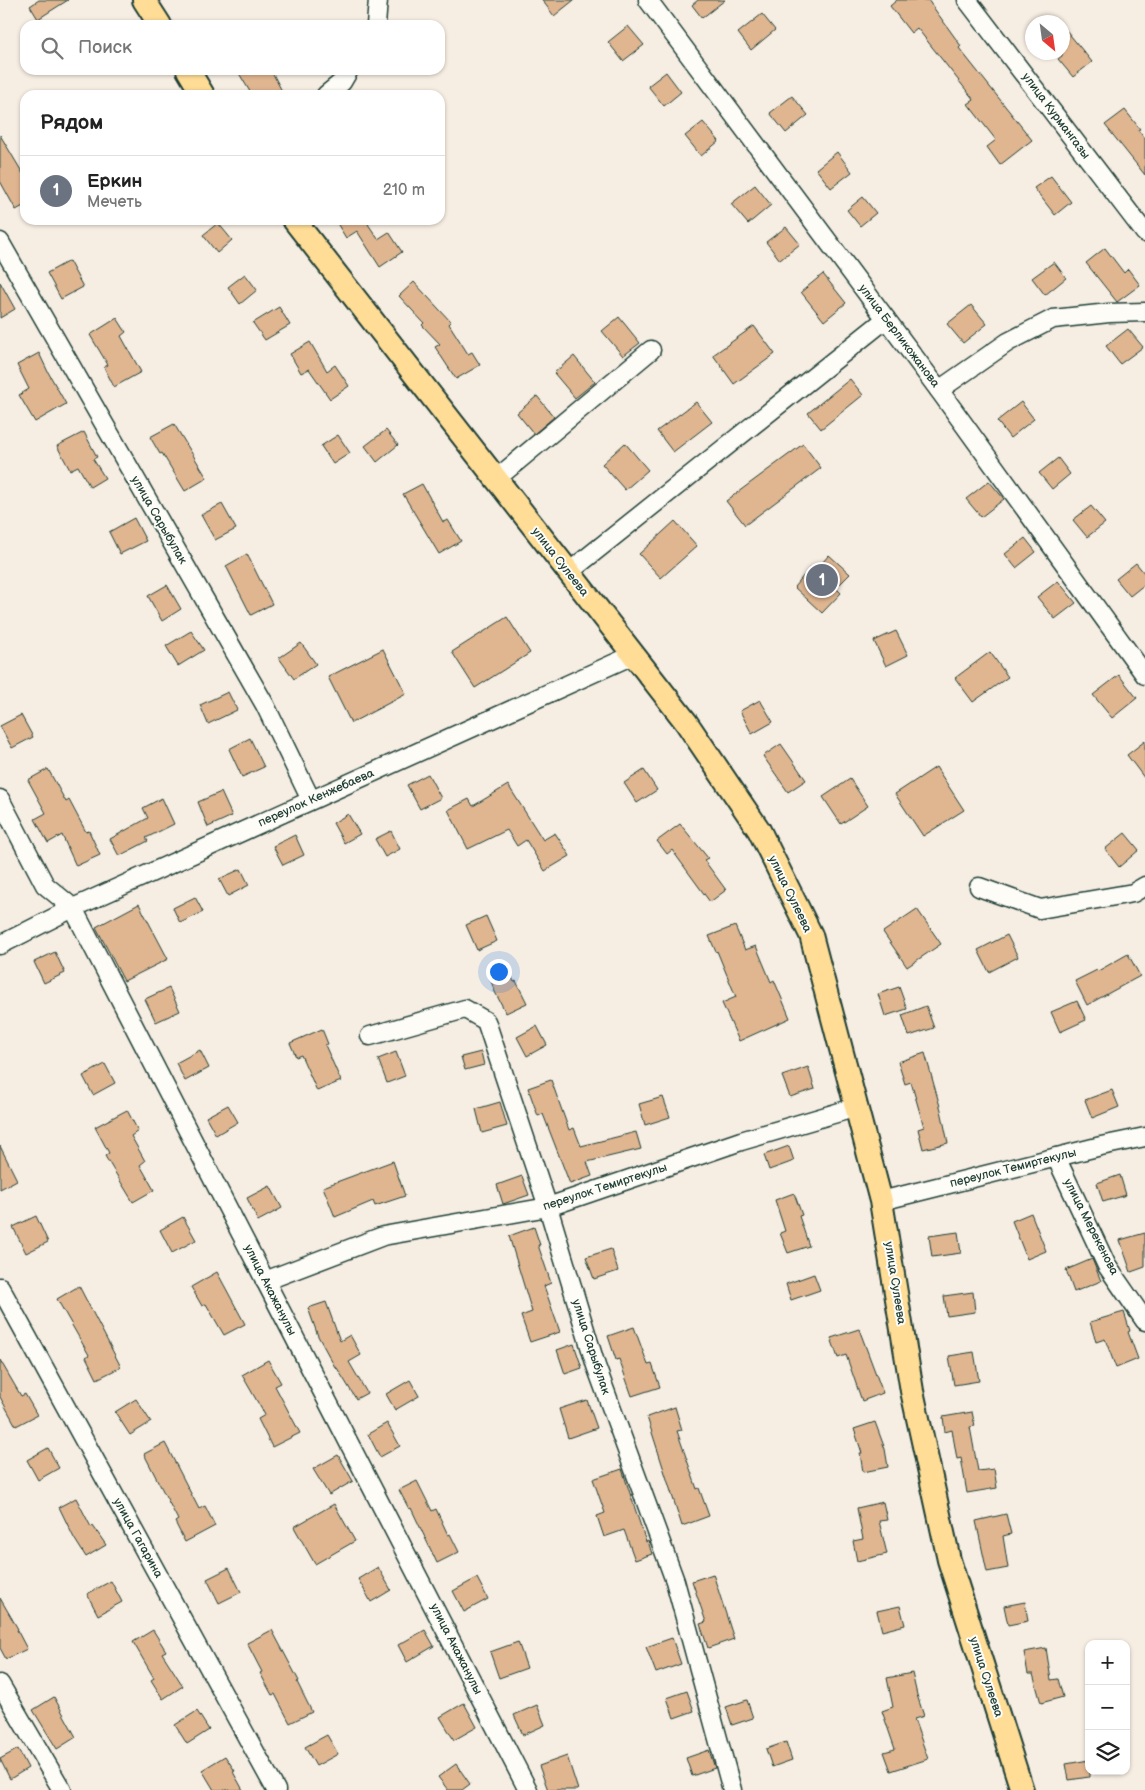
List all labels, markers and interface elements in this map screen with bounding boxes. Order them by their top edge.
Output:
north arrow [1025,15,1070,60]
search box [20,20,445,75]
icon: search [38,34,66,62]
text: Поиск [78,36,132,59]
street label: улица Курмангазы [1019,70,1093,162]
text: Рядом [40,110,103,135]
text: Еркин [87,170,143,193]
text: 1 [53,181,59,200]
text: 210 m [383,181,425,200]
text: Мечеть [87,193,142,212]
street label: улица Берликожанова [855,281,943,391]
street label: улица Сарыбулак [128,473,191,567]
street label: улица Сулеева [528,524,592,600]
pin: 1 [806,561,838,599]
street label: переулок Кенжебаева [256,766,376,830]
street label: улица Сулеева [765,853,815,935]
your location [486,959,512,985]
street label: переулок Темиртекулы [948,1145,1078,1191]
street label: переулок Темиртекулы [541,1160,669,1214]
street label: улица Мерекенова [1060,1176,1122,1278]
street label: улица Сулеева [881,1241,909,1325]
street label: улица Акажанулы [241,1242,299,1338]
street label: улица Сарыбулак [568,1297,614,1397]
street label: улица Гагарина [110,1495,166,1581]
street label: улица Акажанулы [427,1601,485,1697]
street label: улица Сулеева [966,1635,1006,1719]
map controls [1085,1640,1130,1775]
button: + [1085,1640,1130,1685]
button: − [1085,1685,1130,1730]
button: layers [1085,1730,1130,1775]

